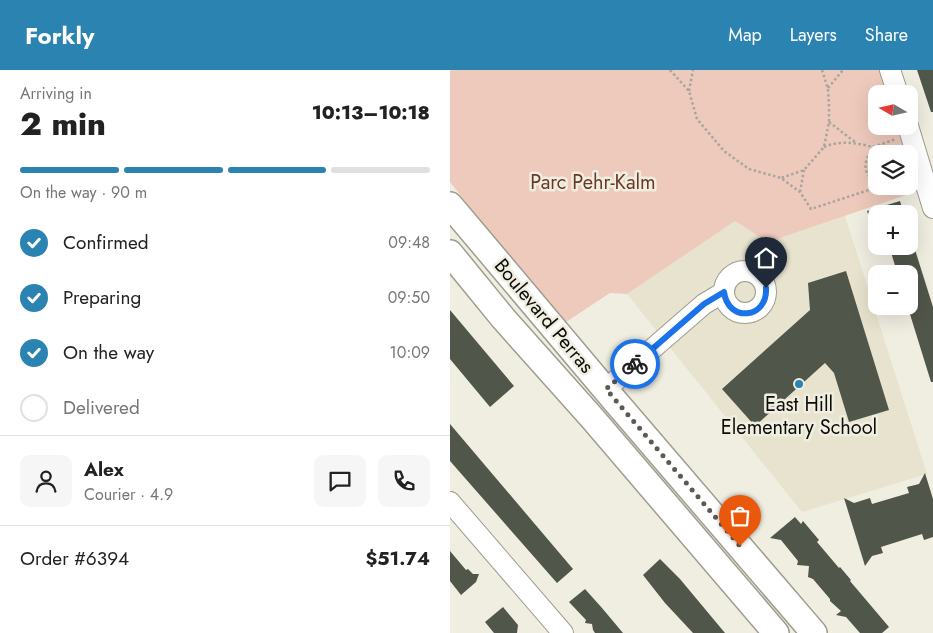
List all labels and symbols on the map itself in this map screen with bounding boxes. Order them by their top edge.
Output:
north arrow [868,85,918,135]
park label: Parc Pehr-Kalm [530,168,656,197]
pin [745,237,787,288]
street label: Boulevard Perras [487,252,601,380]
courier [610,339,660,389]
marker: East Hill Elementary School [793,378,805,390]
place label: East Hill Elementary School [721,390,877,442]
pin [719,495,761,546]

